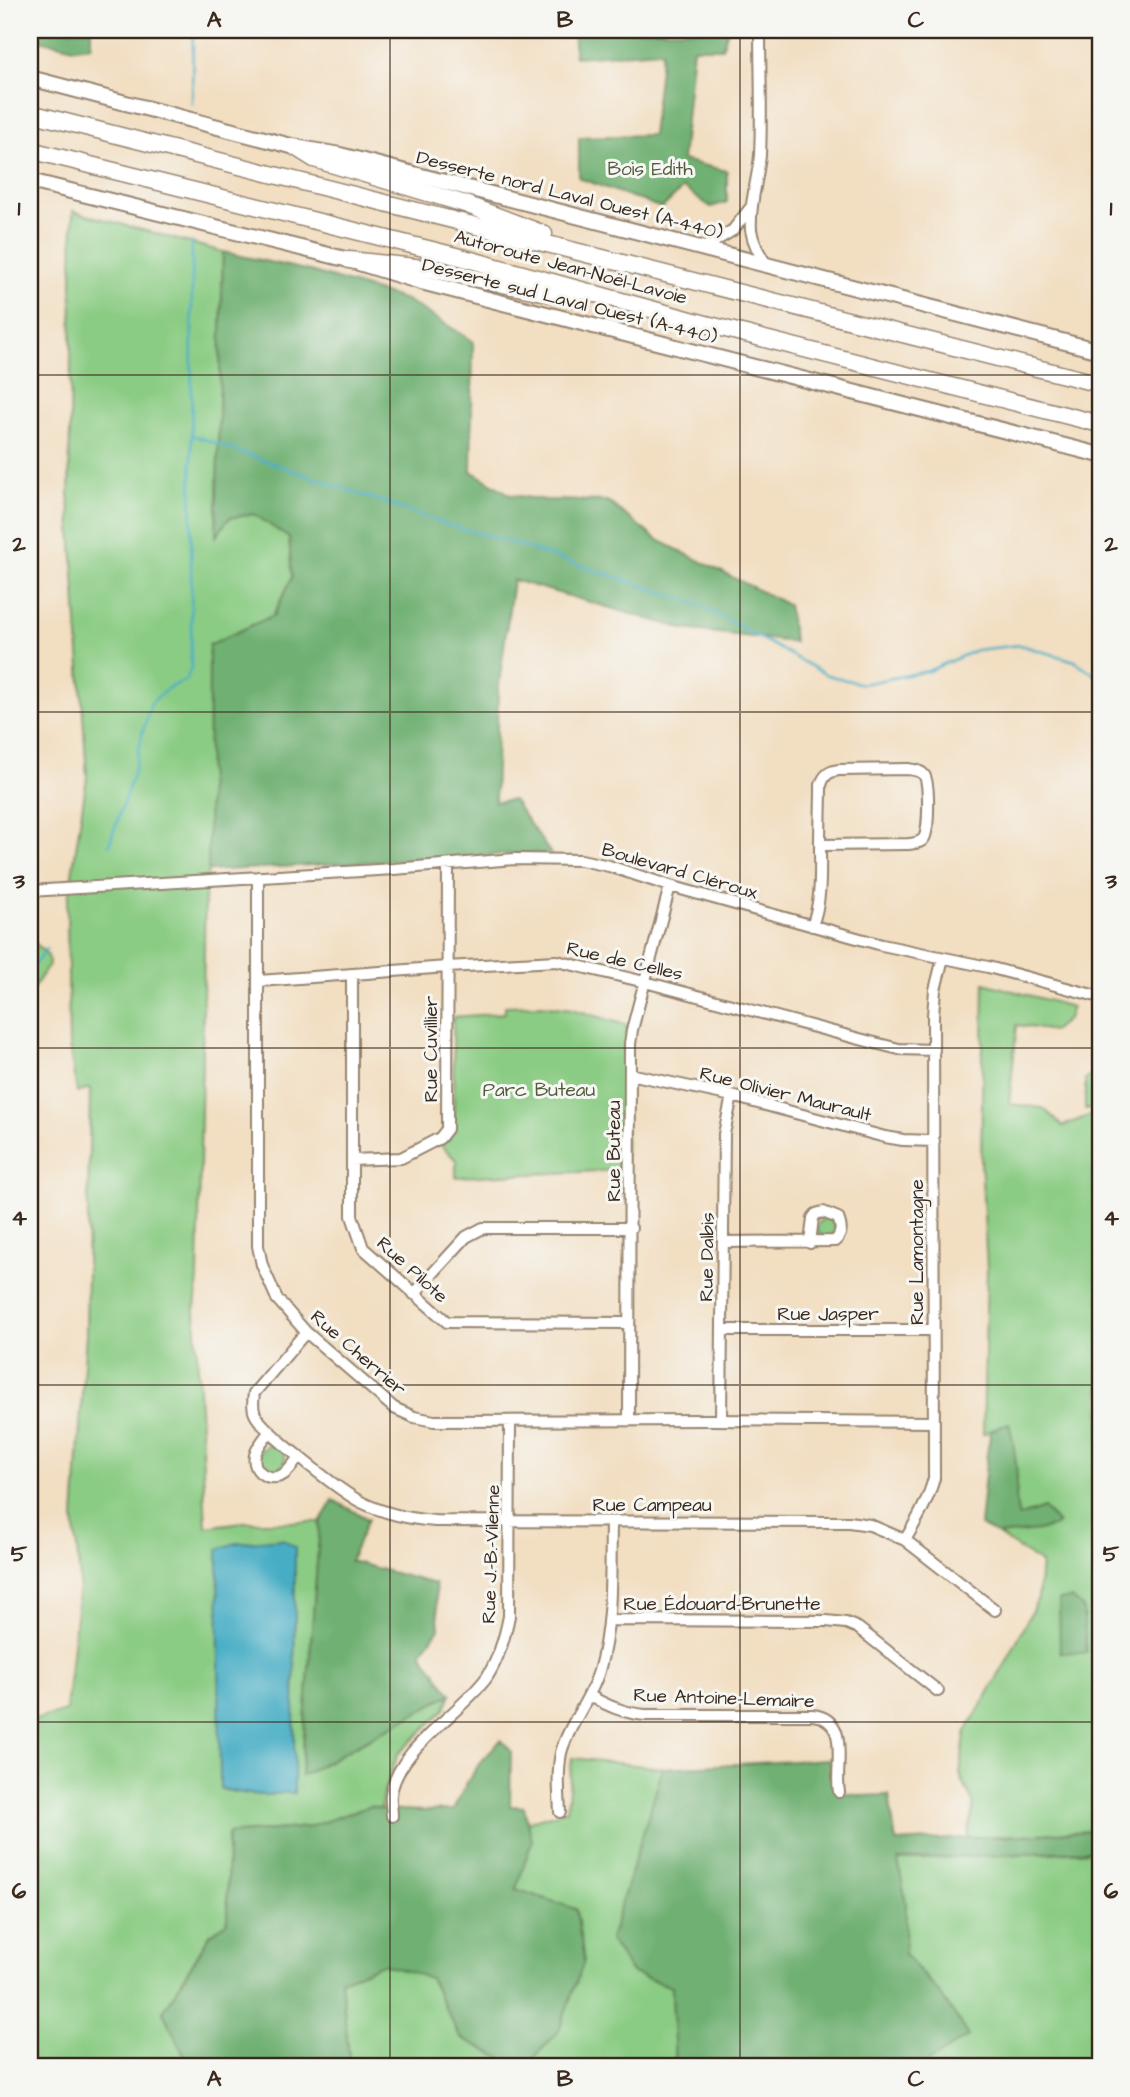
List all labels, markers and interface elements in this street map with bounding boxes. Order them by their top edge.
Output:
text: A [207,4,222,36]
text: B [557,4,574,36]
text: C [908,4,925,36]
street label: Desserte nord Laval Ouest (A-440) [414,144,726,247]
park label: Bois Edith [607,156,693,183]
text: 1 [18,192,21,224]
text: 1 [1110,192,1113,224]
street label: Autoroute Jean-Noël-Lavoie [451,223,690,312]
street label: Desserte sud Laval Ouest (A-440) [419,252,720,351]
text: 2 [11,528,26,560]
text: 2 [1103,528,1118,560]
street label: Boulevard Cléroux [599,836,761,907]
text: 3 [12,865,25,897]
text: 3 [1104,865,1117,897]
street label: Rue de Celles [564,935,685,988]
street label: Rue Cuvillier [418,995,445,1102]
street label: Rue Olivier Maurault [697,1060,875,1129]
park label: Parc Buteau [483,1077,596,1104]
street label: Rue Buteau [601,1100,628,1202]
street label: Rue Lamontagne [904,1179,932,1325]
text: 4 [11,1202,27,1234]
text: 4 [1103,1202,1119,1234]
street label: Rue Dalbis [693,1212,722,1302]
street label: Rue Pilote [370,1231,454,1309]
street label: Rue Jasper [777,1301,879,1328]
street label: Rue Cherrier [304,1304,412,1403]
street label: Rue J.-B.-Vilenne [476,1484,507,1624]
street label: Rue Campeau [592,1492,712,1519]
text: 5 [11,1538,28,1570]
text: 5 [1103,1538,1120,1570]
street label: Rue Édouard-Brunette [623,1591,821,1618]
street label: Rue Antoine-Lemaire [633,1682,815,1715]
text: 6 [12,1875,27,1907]
text: 6 [1104,1875,1119,1907]
text: A [207,2063,222,2095]
text: B [557,2063,574,2095]
text: C [908,2063,925,2095]

